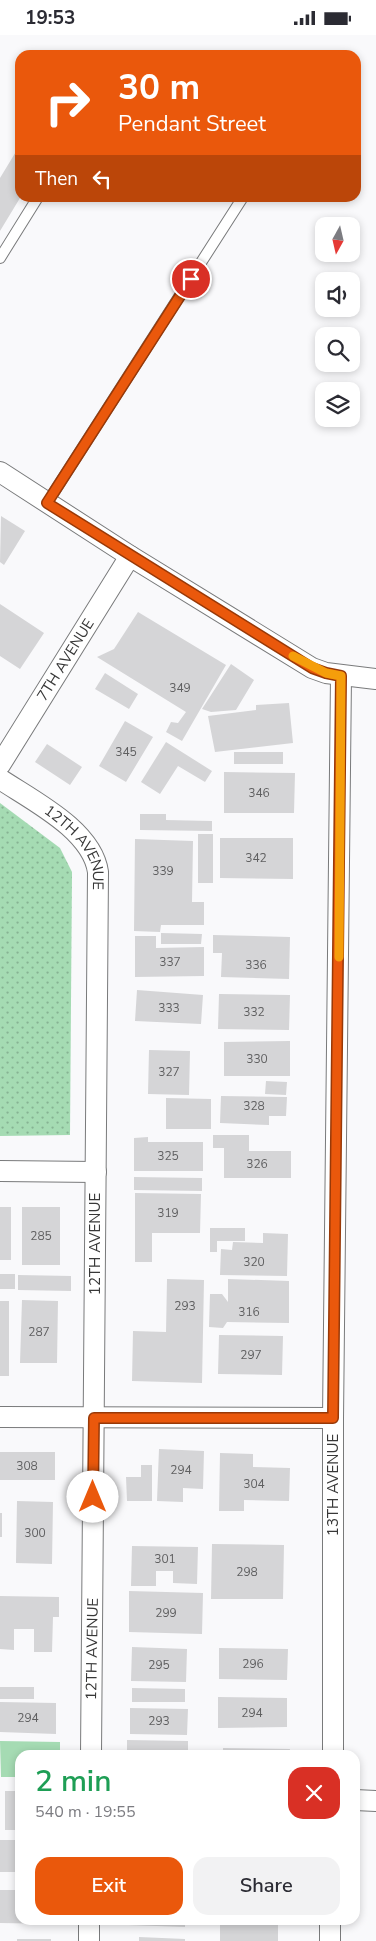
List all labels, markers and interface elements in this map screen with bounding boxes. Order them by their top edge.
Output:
text: 19:53 [25,5,75,31]
text: 30 m [118,64,200,111]
icon: right [35,70,100,135]
text: Pendant Street [118,109,266,139]
icon: left [88,165,116,193]
text: Then [35,166,78,192]
north arrow [315,217,360,263]
map controls [315,217,360,427]
pin [170,258,212,300]
icon: arrive [177,265,205,293]
button: sound [315,272,360,317]
button: search [315,327,360,372]
button: layers [315,382,360,427]
street label: 7TH AVENUE [32,615,99,705]
house number: 349 [169,680,191,696]
house number: 345 [115,744,137,760]
house number: 346 [248,785,270,801]
street label: 12TH AVENUE [40,800,108,890]
house number: 342 [245,850,267,866]
house number: 339 [152,863,174,879]
house number: 337 [159,954,181,970]
house number: 336 [245,957,267,973]
house number: 333 [158,1000,180,1016]
house number: 332 [243,1004,265,1020]
house number: 330 [246,1051,268,1067]
house number: 327 [158,1064,180,1080]
house number: 328 [243,1098,265,1114]
house number: 325 [157,1148,179,1164]
house number: 326 [246,1156,268,1172]
street label: 12TH AVENUE [85,1193,105,1295]
house number: 319 [157,1205,179,1221]
house number: 285 [30,1228,52,1244]
house number: 320 [243,1254,265,1270]
house number: 293 [174,1298,196,1314]
house number: 316 [238,1304,260,1320]
house number: 287 [28,1324,50,1340]
house number: 297 [240,1347,262,1363]
street label: 13TH AVENUE [323,1434,343,1536]
house number: 308 [16,1458,38,1474]
house number: 294 [170,1462,192,1478]
position arrow [66,1470,118,1522]
house number: 304 [243,1476,265,1492]
house number: 300 [24,1525,46,1541]
house number: 301 [154,1551,176,1567]
house number: 298 [236,1564,258,1580]
street label: 12TH AVENUE [81,1598,103,1700]
house number: 299 [155,1605,177,1621]
house number: 296 [242,1656,264,1672]
house number: 295 [148,1657,170,1673]
house number: 294 [241,1705,263,1721]
house number: 294 [17,1710,39,1726]
house number: 293 [148,1713,170,1729]
text: 2 min [35,1761,111,1802]
button: close [288,1767,340,1819]
text: 540 m · 19:55 [35,1801,136,1823]
button: Exit [35,1857,183,1915]
button: Share [193,1857,340,1915]

